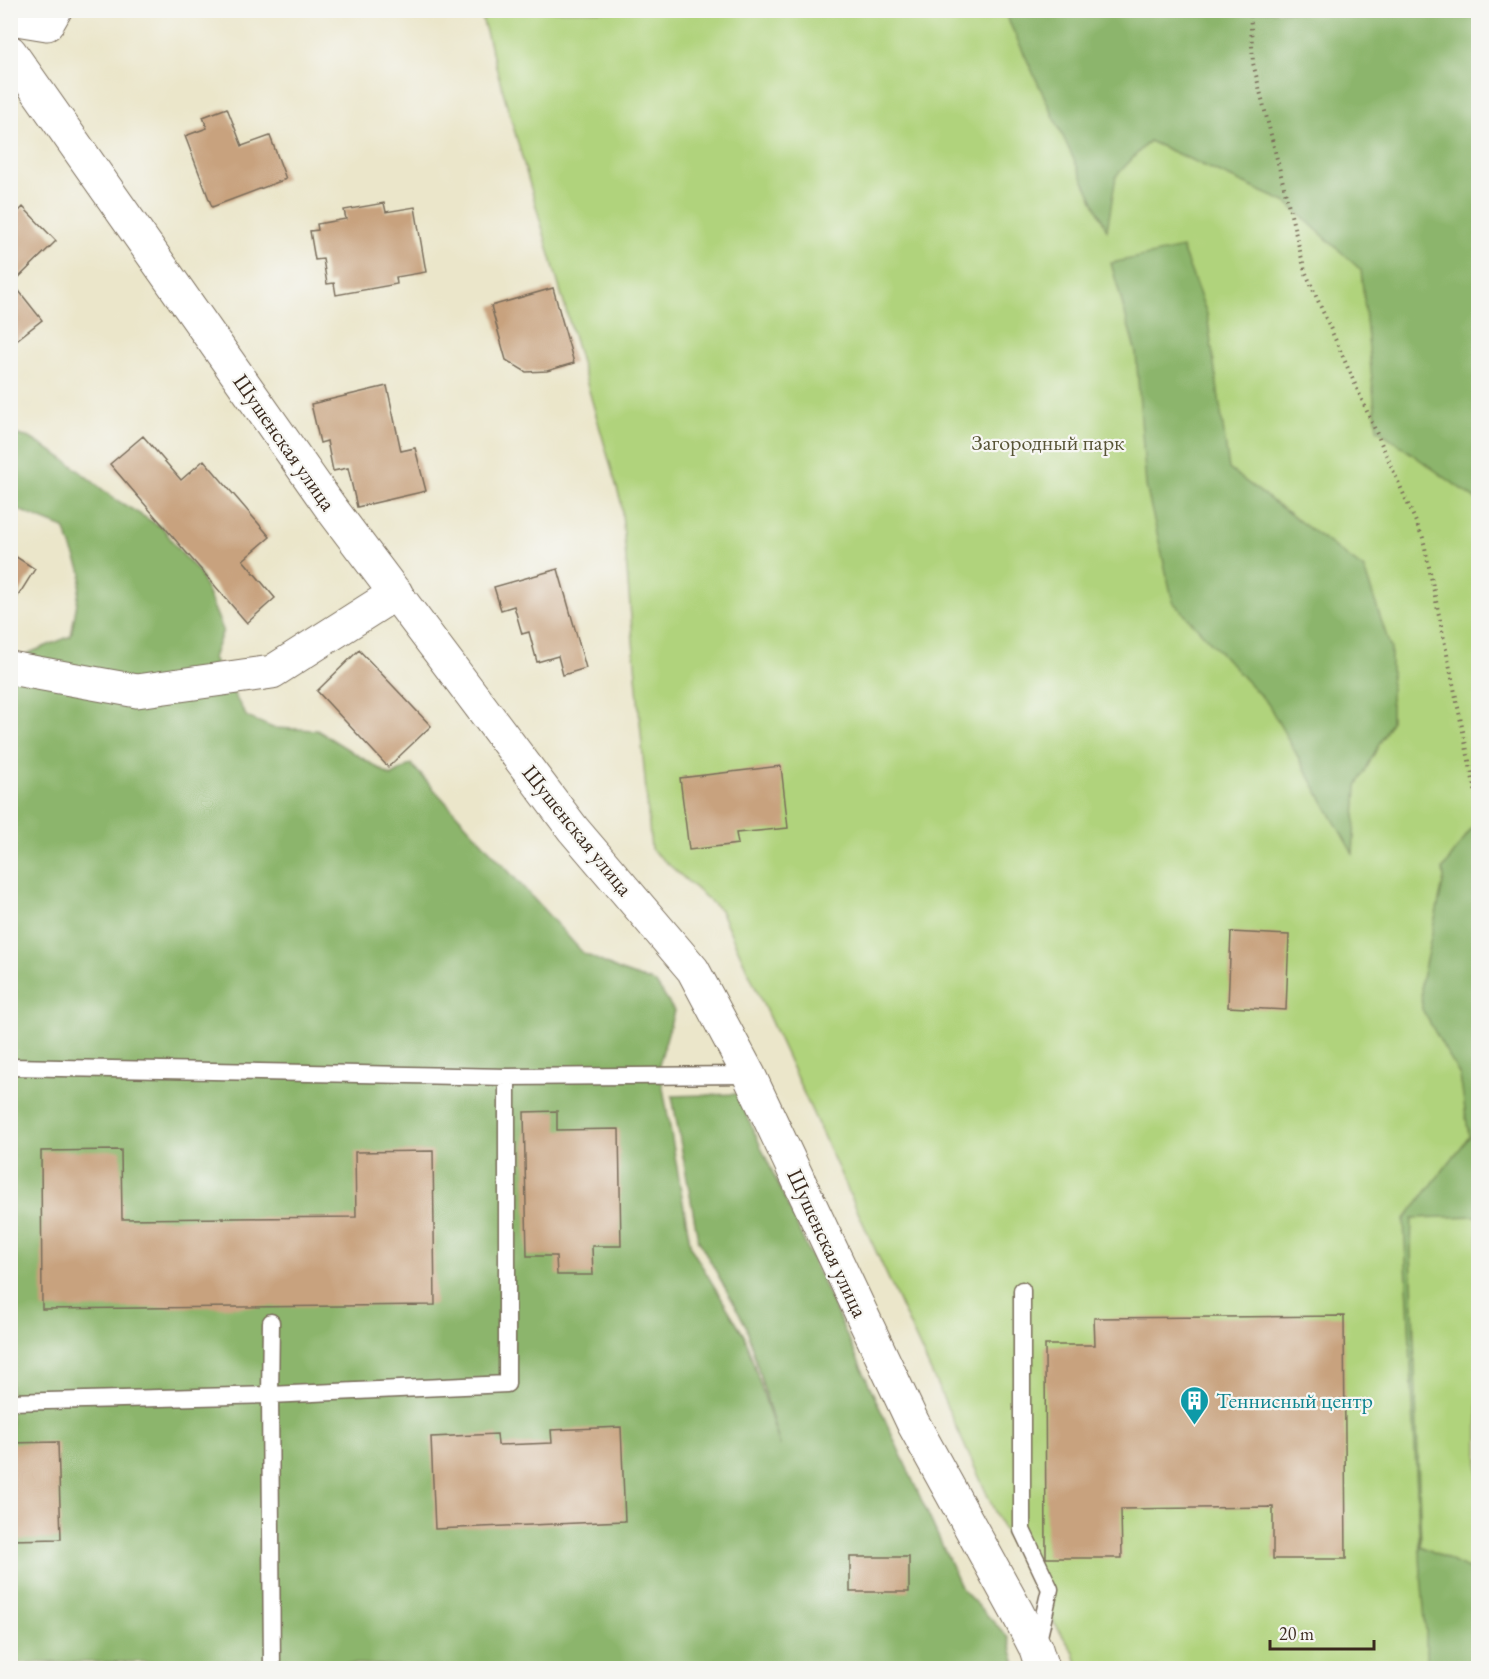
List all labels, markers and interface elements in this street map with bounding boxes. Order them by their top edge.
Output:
street label: Шушенская улица [227,368,343,517]
park label: Загородный парк [971,428,1125,457]
street label: Шушенская улица [516,759,640,902]
street label: Шушенская улица [780,1164,875,1322]
building icon: Теннисный центр [1179,1384,1211,1426]
place label: Теннисный центр [1216,1386,1373,1415]
scale bar [1270,1613,1374,1651]
text: 20 m [1279,1622,1314,1645]

